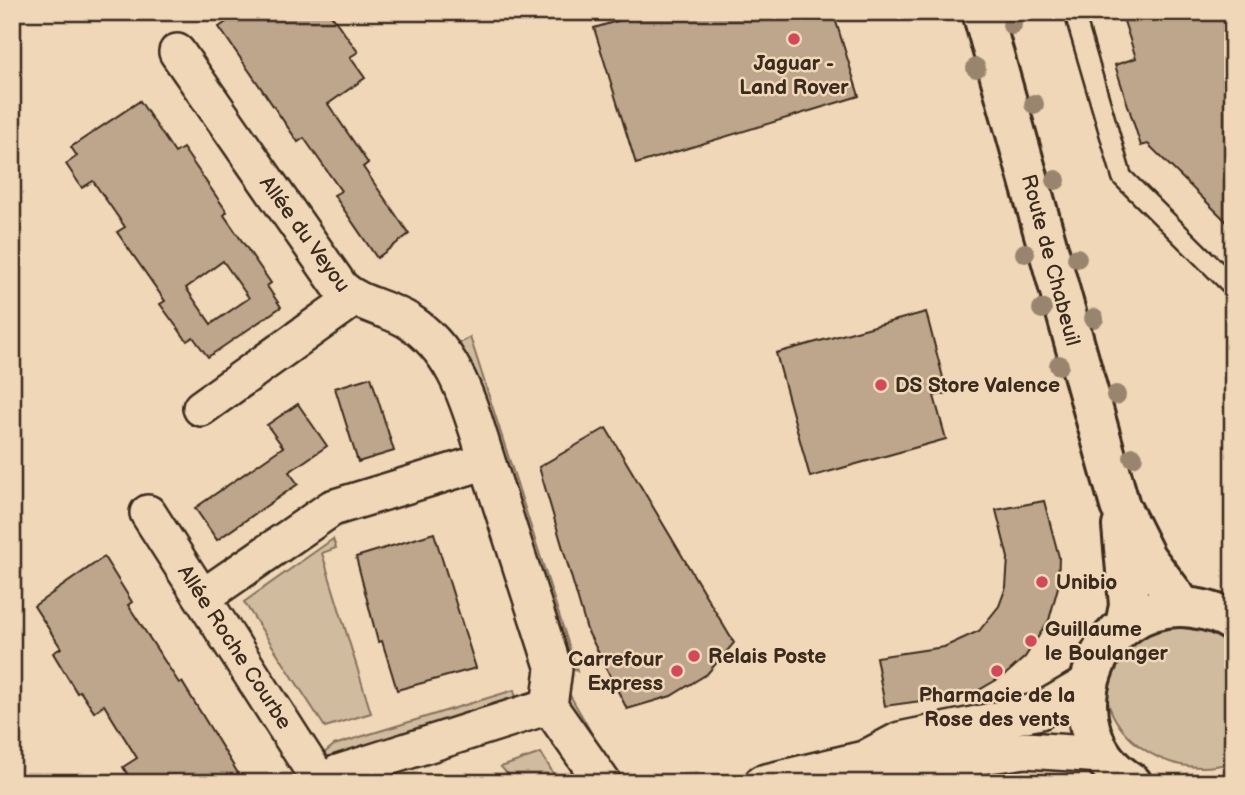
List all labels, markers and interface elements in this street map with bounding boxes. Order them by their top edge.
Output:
marker: Jaguar - Land Rover [786,31,802,47]
place label: Jaguar - Land Rover [739,51,849,100]
street label: Allée du Veyou [254,171,355,297]
street label: Route de Chabeuil [1016,172,1085,349]
place label: DS Store Valence [895,373,1060,398]
marker: DS Store Valence [873,377,889,393]
street label: Allée Roche Courbe [172,560,297,734]
place label: Unibio [1056,570,1117,595]
marker: Unibio [1034,574,1050,590]
place label: Guillaume le Boulanger [1045,617,1169,666]
marker: Guillaume le Boulanger [1023,633,1039,649]
place label: Relais Poste [708,644,826,669]
place label: Carrefour Express [568,647,664,696]
marker: Relais Poste [686,648,702,664]
marker: Carrefour Express [669,663,685,679]
marker: Pharmacie de la Rose des vents [989,663,1005,679]
place label: Pharmacie de la Rose des vents [919,683,1075,732]

